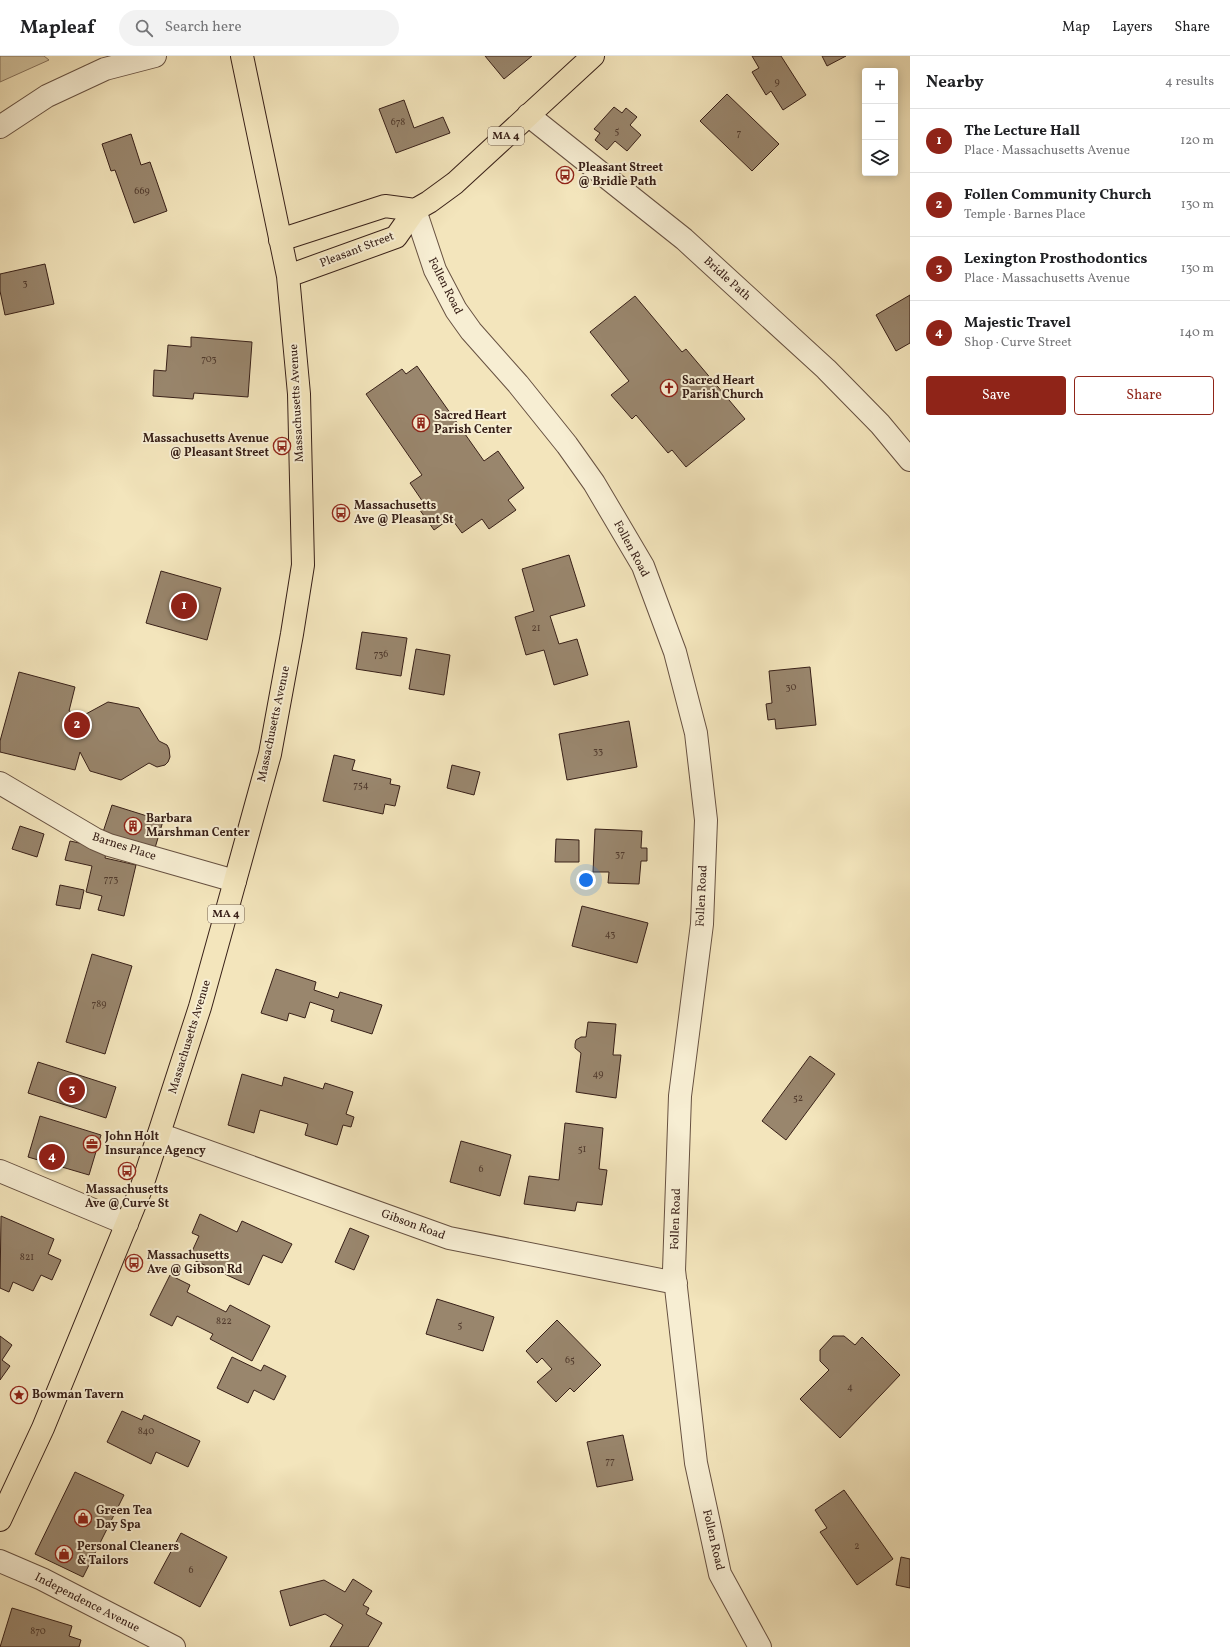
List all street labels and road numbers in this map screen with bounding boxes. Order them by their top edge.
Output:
road number: MA 4 [488,127,524,145]
street label: Pleasant Street [317,228,397,272]
street label: Bridle Path [700,253,754,305]
street label: Follen Road [424,255,466,317]
street label: Massachusetts Avenue [286,343,308,462]
street label: Follen Road [609,518,653,580]
street label: Massachusetts Avenue [254,664,294,784]
street label: Barnes Place [90,829,158,865]
street label: Follen Road [692,864,712,927]
road number: MA 4 [208,905,244,923]
street label: Massachusetts Avenue [165,978,215,1096]
street label: Follen Road [667,1188,685,1250]
street label: Gibson Road [379,1206,447,1244]
street label: Follen Road [698,1508,728,1572]
street label: Independence Avenue [32,1570,143,1637]

